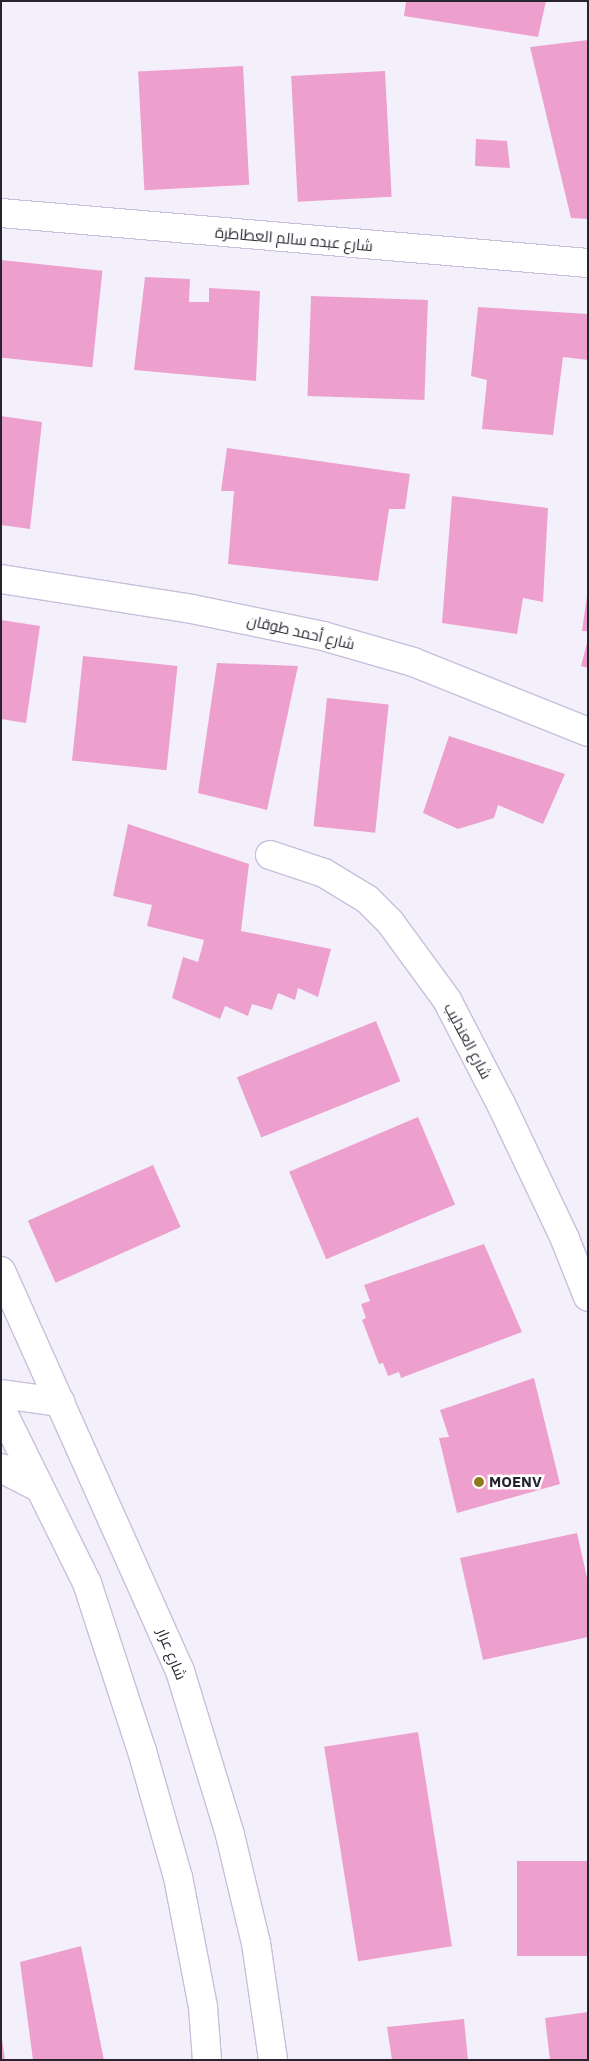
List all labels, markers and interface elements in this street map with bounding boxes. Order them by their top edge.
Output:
street label: شارع عبده سالم العطاطرة [214,223,374,255]
street label: شارع أحمد طوقان [245,611,357,653]
street label: شارع العندليب [440,1000,496,1082]
place label: MOENV [489,1473,542,1491]
marker: MOENV [473,1476,485,1488]
street label: شارع عرار [154,1626,190,1682]

